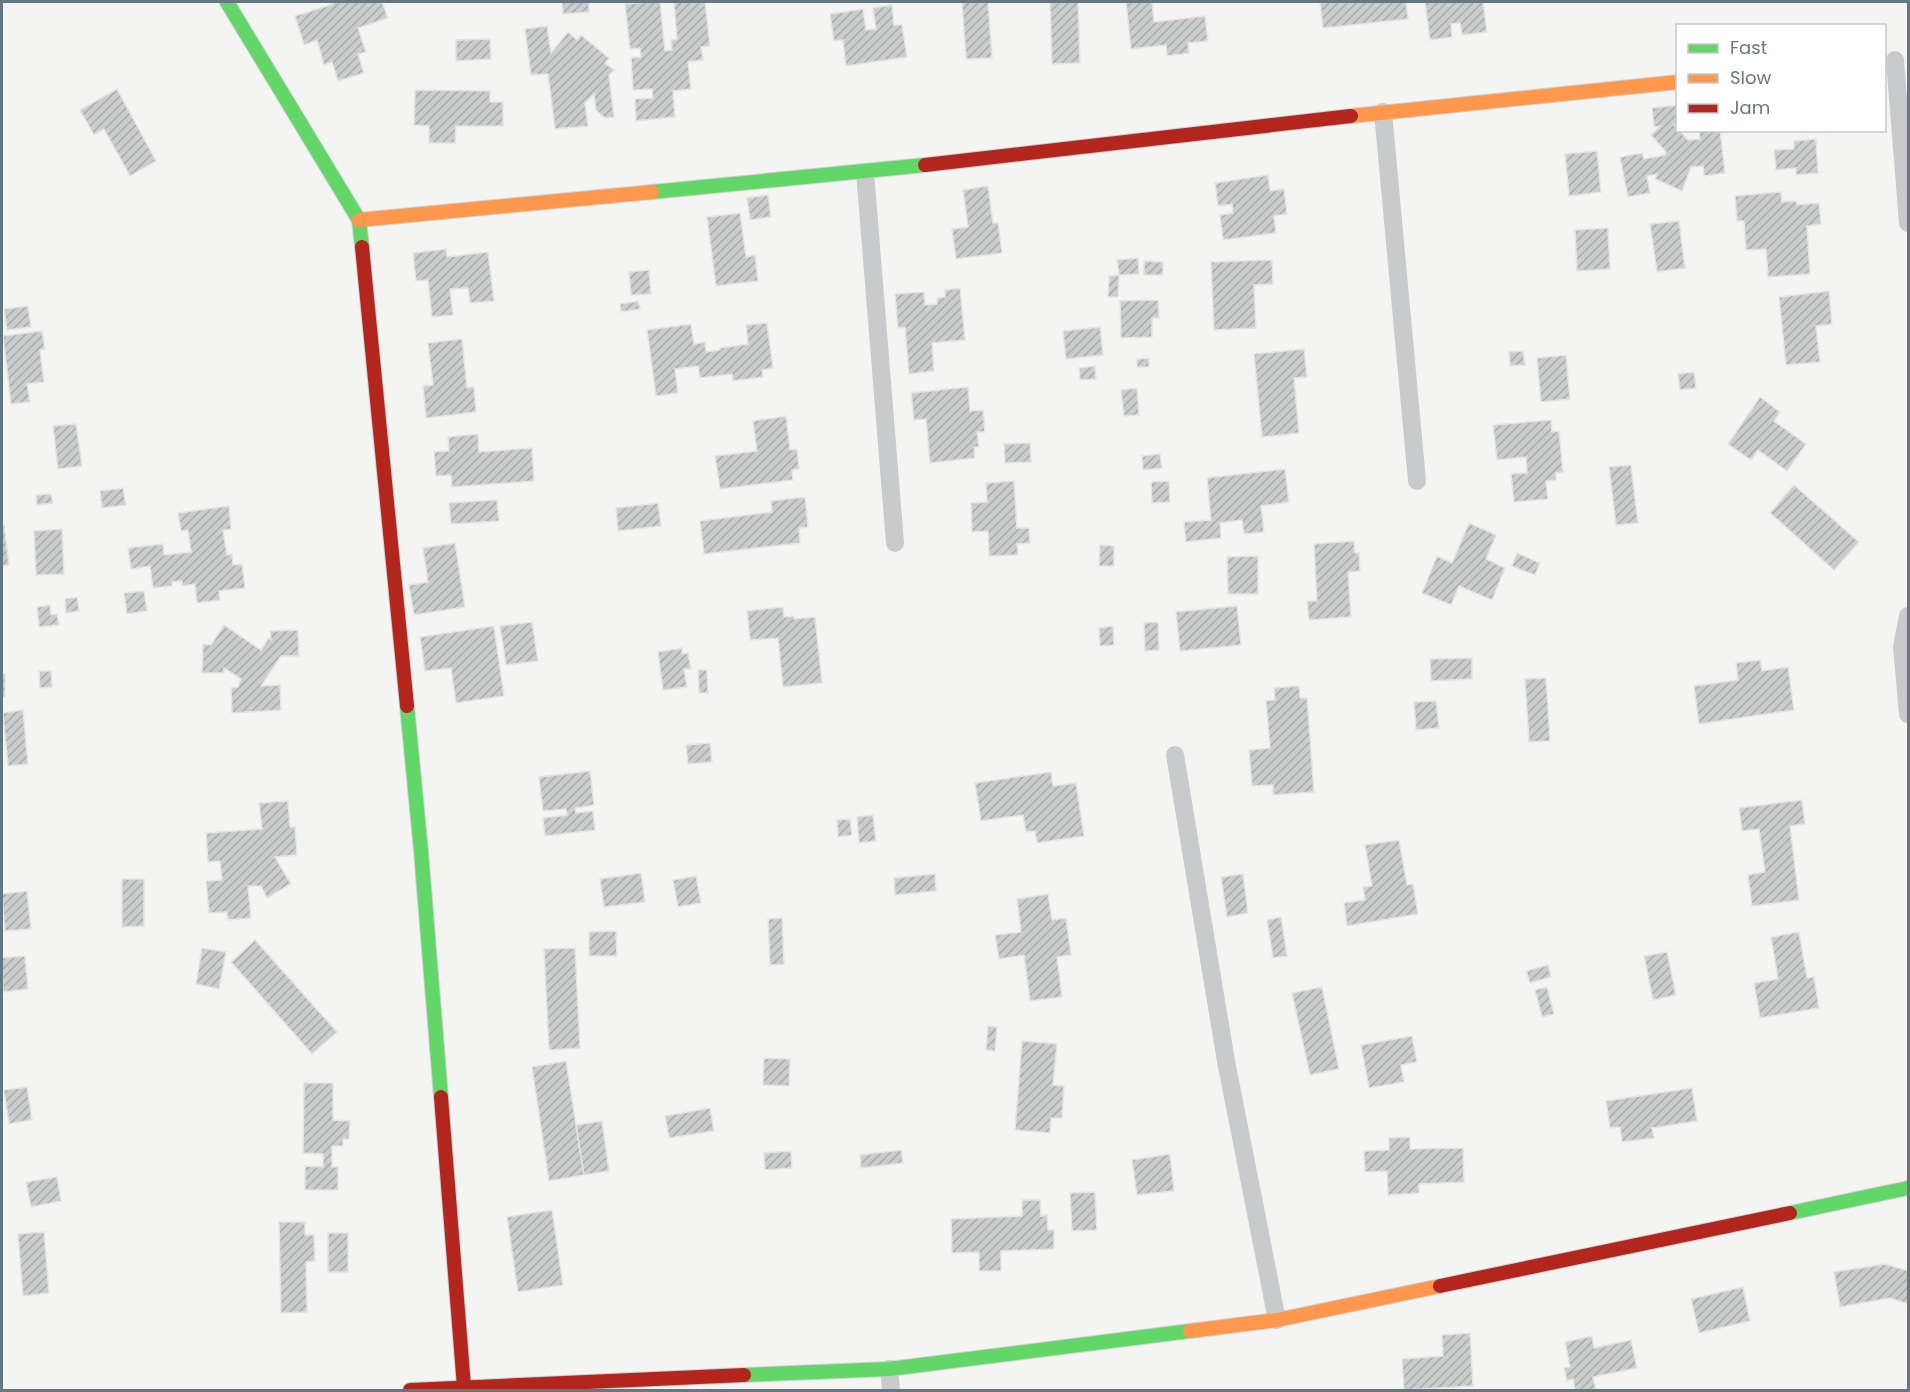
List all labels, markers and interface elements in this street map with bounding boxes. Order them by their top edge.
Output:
legend [1676,24,1886,132]
text: Fast [1730,35,1767,60]
text: Slow [1730,65,1772,90]
text: Jam [1730,95,1770,120]

